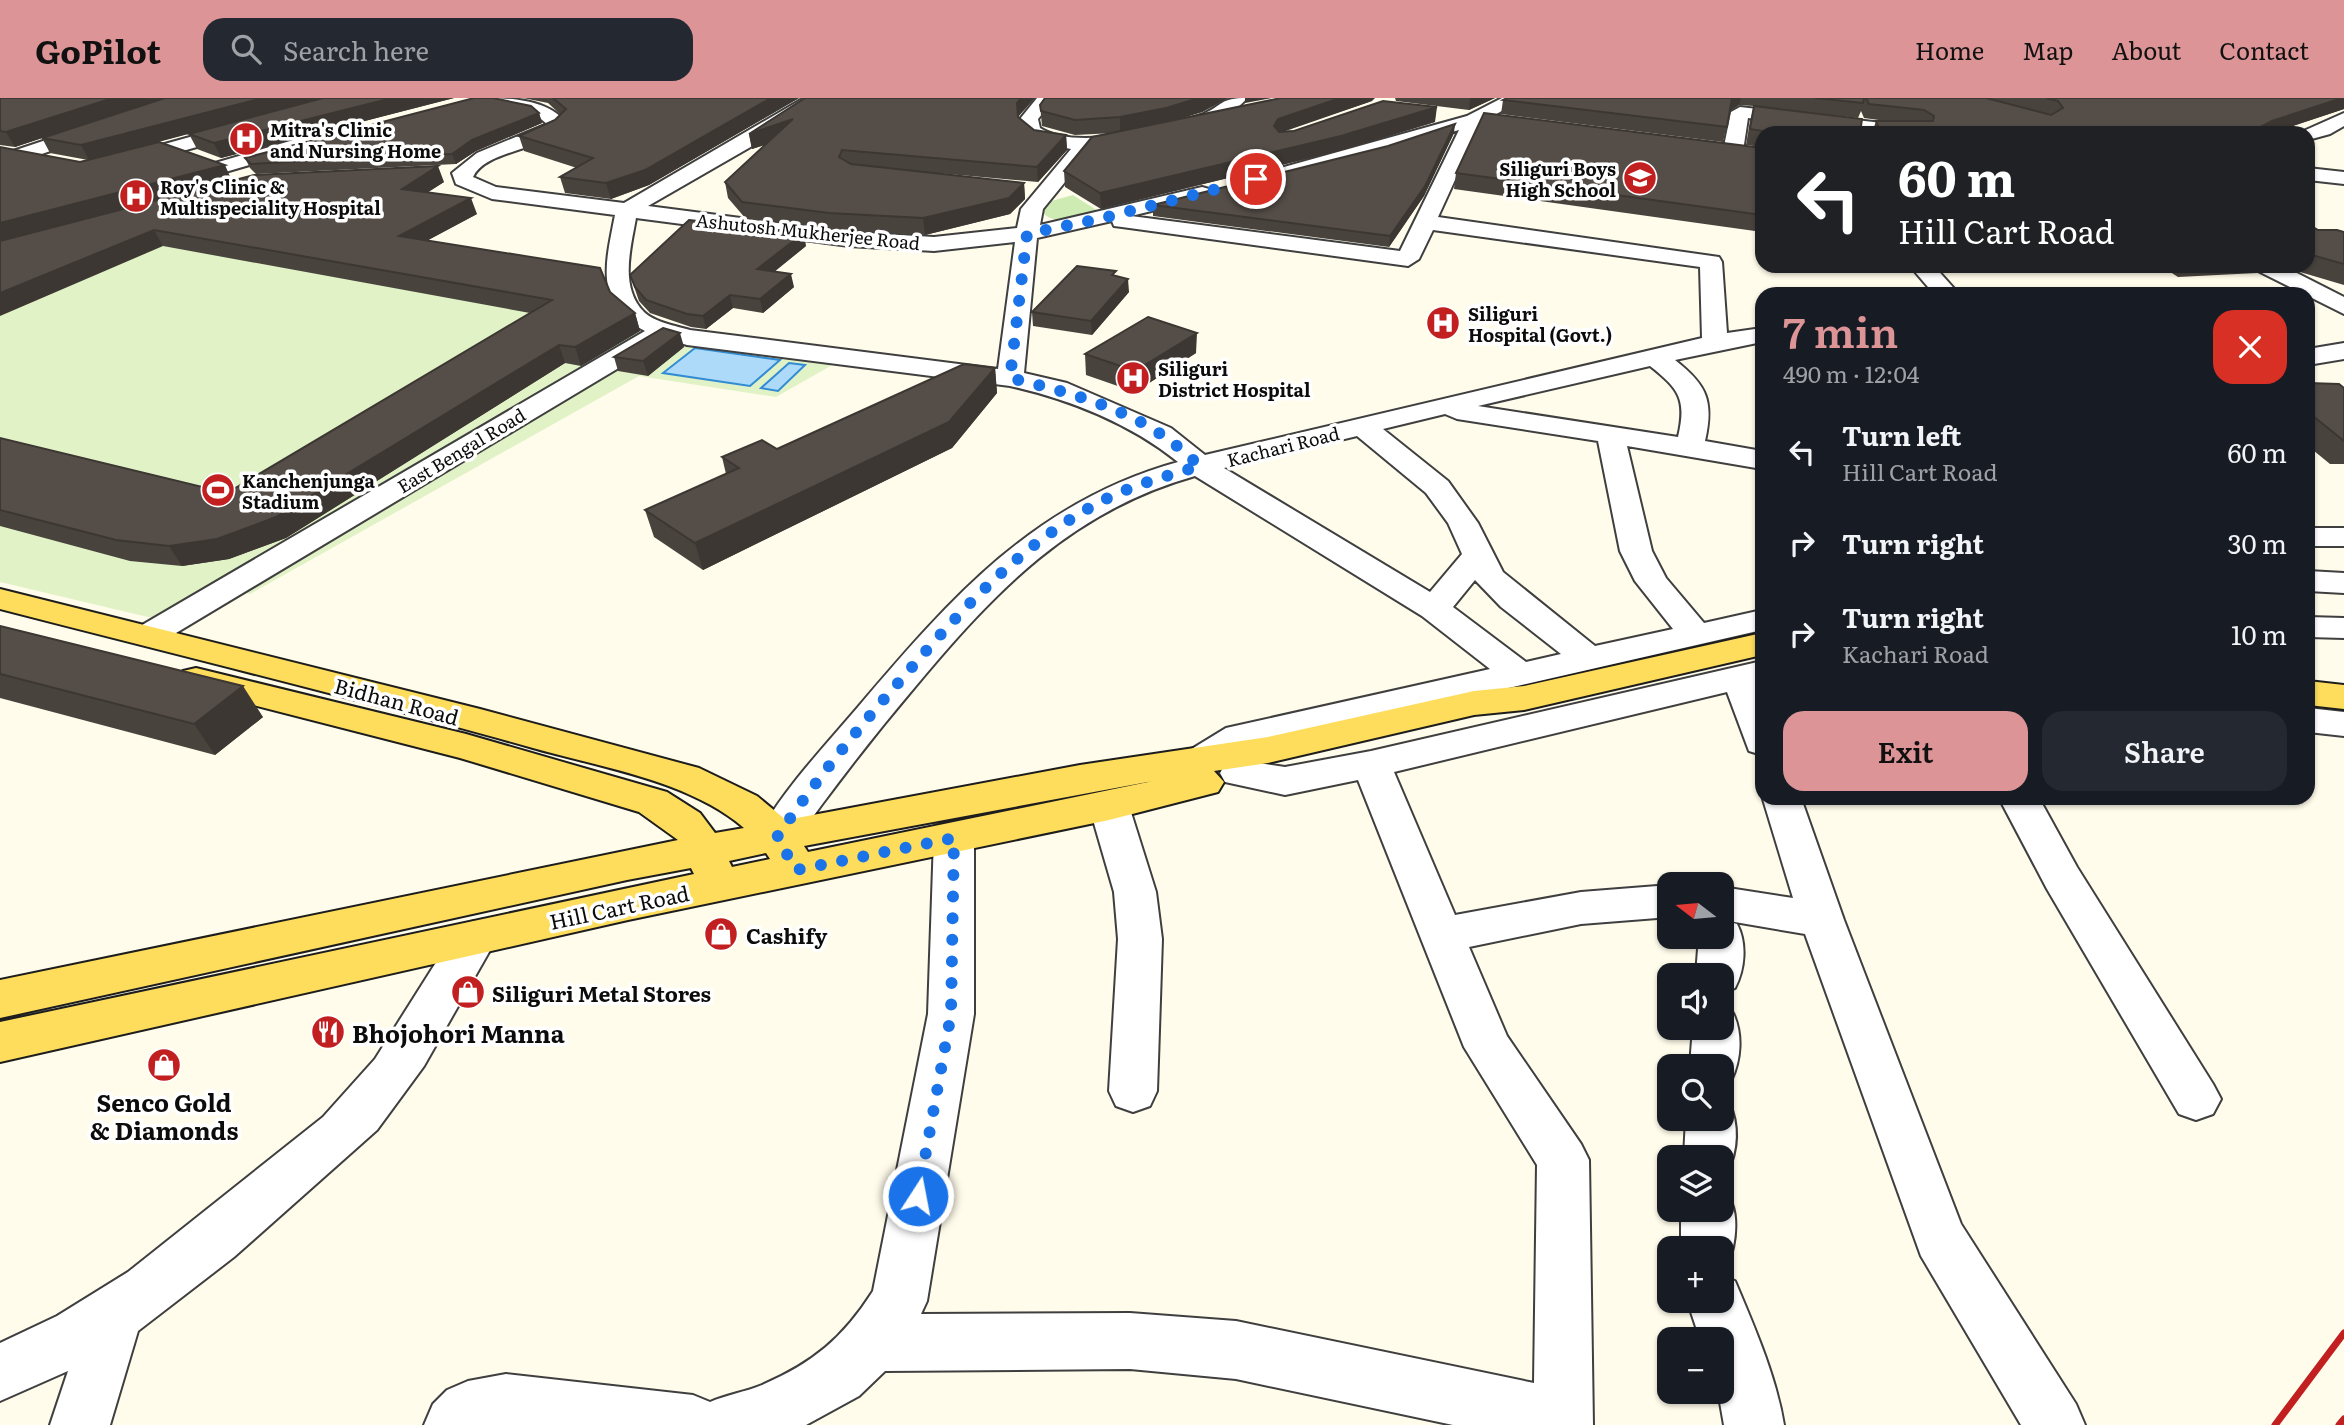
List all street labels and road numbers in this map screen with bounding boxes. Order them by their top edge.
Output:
street label: Ashutosh Mukherjee Road [695,206,921,256]
street label: East Bengal Road [392,401,530,499]
street label: Kachari Road [1224,419,1342,473]
street label: Bidhan Road [331,668,463,732]
street label: Hill Cart Road [546,876,692,936]

